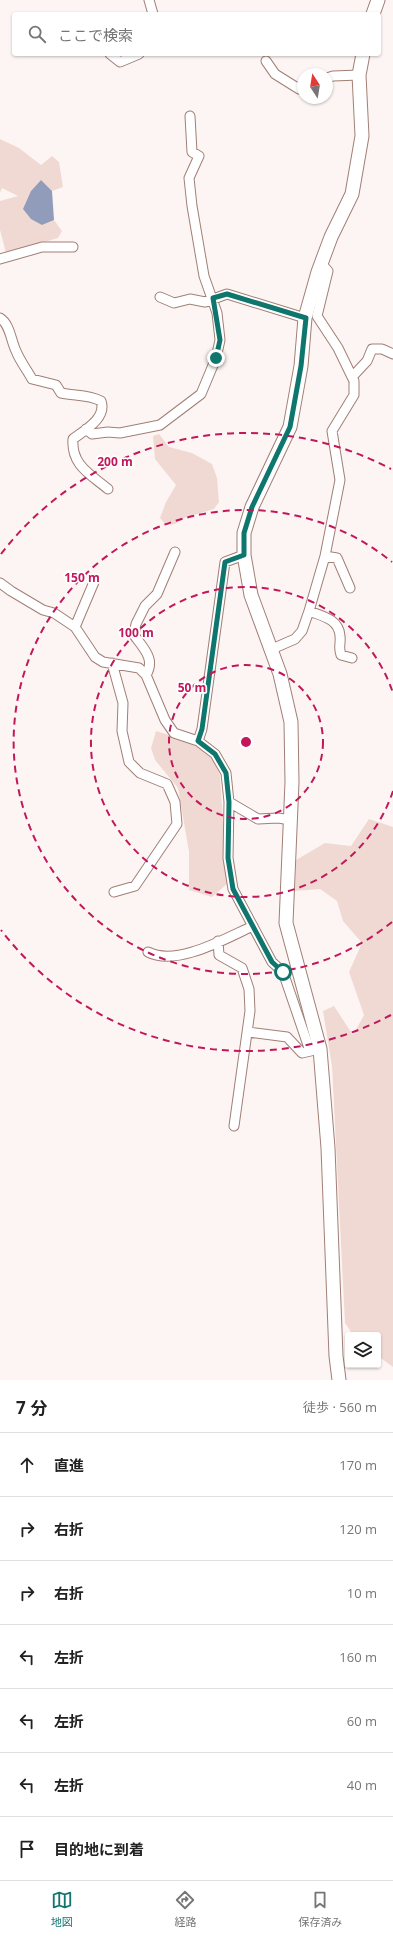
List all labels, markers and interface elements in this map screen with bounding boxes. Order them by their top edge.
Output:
search box [12,12,381,56]
icon: search [26,23,48,45]
text: ここで検索 [58,25,133,45]
north arrow [297,68,333,104]
route end [207,349,225,367]
text: 200 m [97,453,133,470]
text: 150 m [64,569,100,586]
text: 100 m [118,624,154,641]
text: 50 m [178,679,206,696]
centre of rings [239,735,253,749]
route start [274,963,292,981]
map controls [345,1332,381,1368]
button: layers [345,1332,381,1368]
text: 7 分 [16,1396,47,1419]
text: 徒歩 · 560 m [303,1398,377,1416]
icon: ahead [16,1454,38,1476]
text: 直進 [54,1455,84,1475]
text: 170 m [339,1456,377,1474]
icon: right [16,1518,38,1540]
text: 右折 [54,1519,84,1539]
text: 120 m [339,1520,377,1538]
icon: right [16,1582,38,1604]
text: 右折 [54,1583,84,1603]
text: 10 m [347,1584,377,1602]
icon: left [16,1646,38,1668]
text: 左折 [54,1647,84,1667]
text: 160 m [339,1648,377,1666]
icon: left [16,1710,38,1732]
text: 左折 [54,1711,84,1731]
text: 60 m [347,1712,377,1730]
icon: left [16,1774,38,1796]
text: 左折 [54,1775,84,1795]
text: 40 m [347,1776,377,1794]
icon: arrive [16,1838,38,1860]
text: 目的地に到着 [54,1839,144,1859]
tab: 地図 [51,1889,73,1929]
tab: 経路 [174,1889,196,1929]
tab: 保存済み [298,1889,342,1929]

